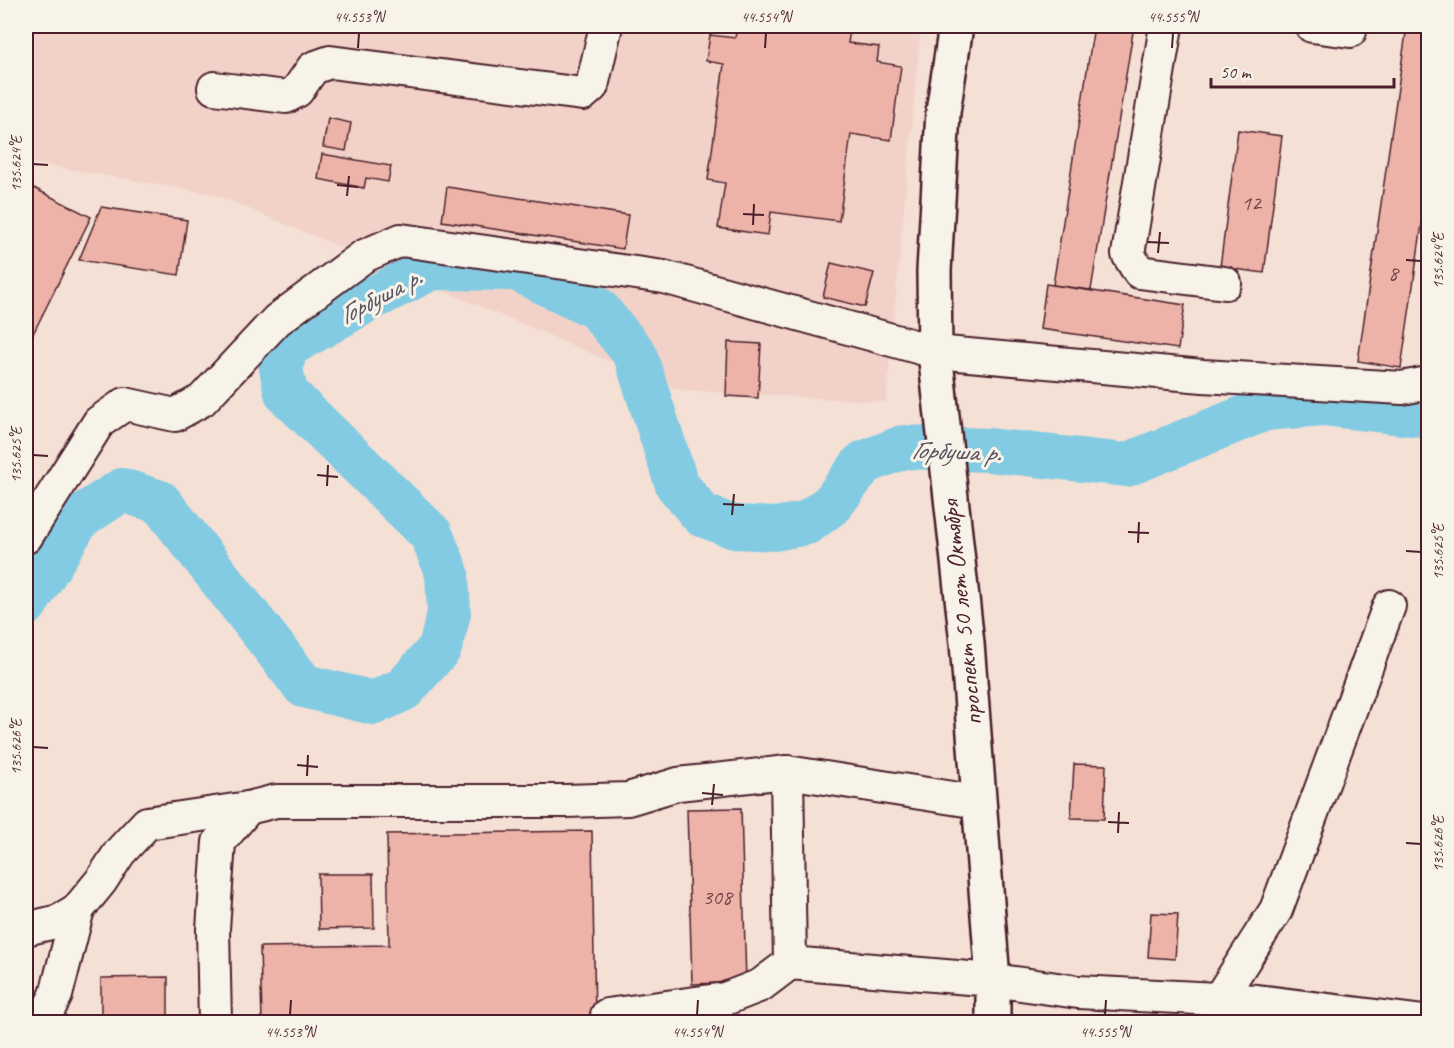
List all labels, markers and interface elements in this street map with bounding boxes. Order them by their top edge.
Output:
text: 44.553°N [334,8,387,27]
text: 44.554°N [741,8,794,27]
text: 44.555°N [1148,8,1201,27]
scale bar [1211,51,1394,89]
text: 50 m [1220,61,1253,83]
text: 135.624°E [7,134,26,192]
house number: 12 [1241,189,1263,217]
text: 135.624°E [1429,231,1448,289]
water label: Горбуша р. [333,259,429,332]
house number: 8 [1388,259,1400,287]
text: 135.625°E [7,425,26,483]
water label: Горбуша р. [911,432,1003,470]
street label: проспект 50 лет Октября [933,496,990,727]
text: 135.625°E [1429,522,1448,580]
text: 135.626°E [7,717,26,775]
text: 135.626°E [1429,814,1448,872]
house number: 308 [702,883,734,911]
text: 44.553°N [265,1023,318,1042]
text: 44.554°N [672,1023,725,1042]
text: 44.555°N [1080,1023,1133,1042]

